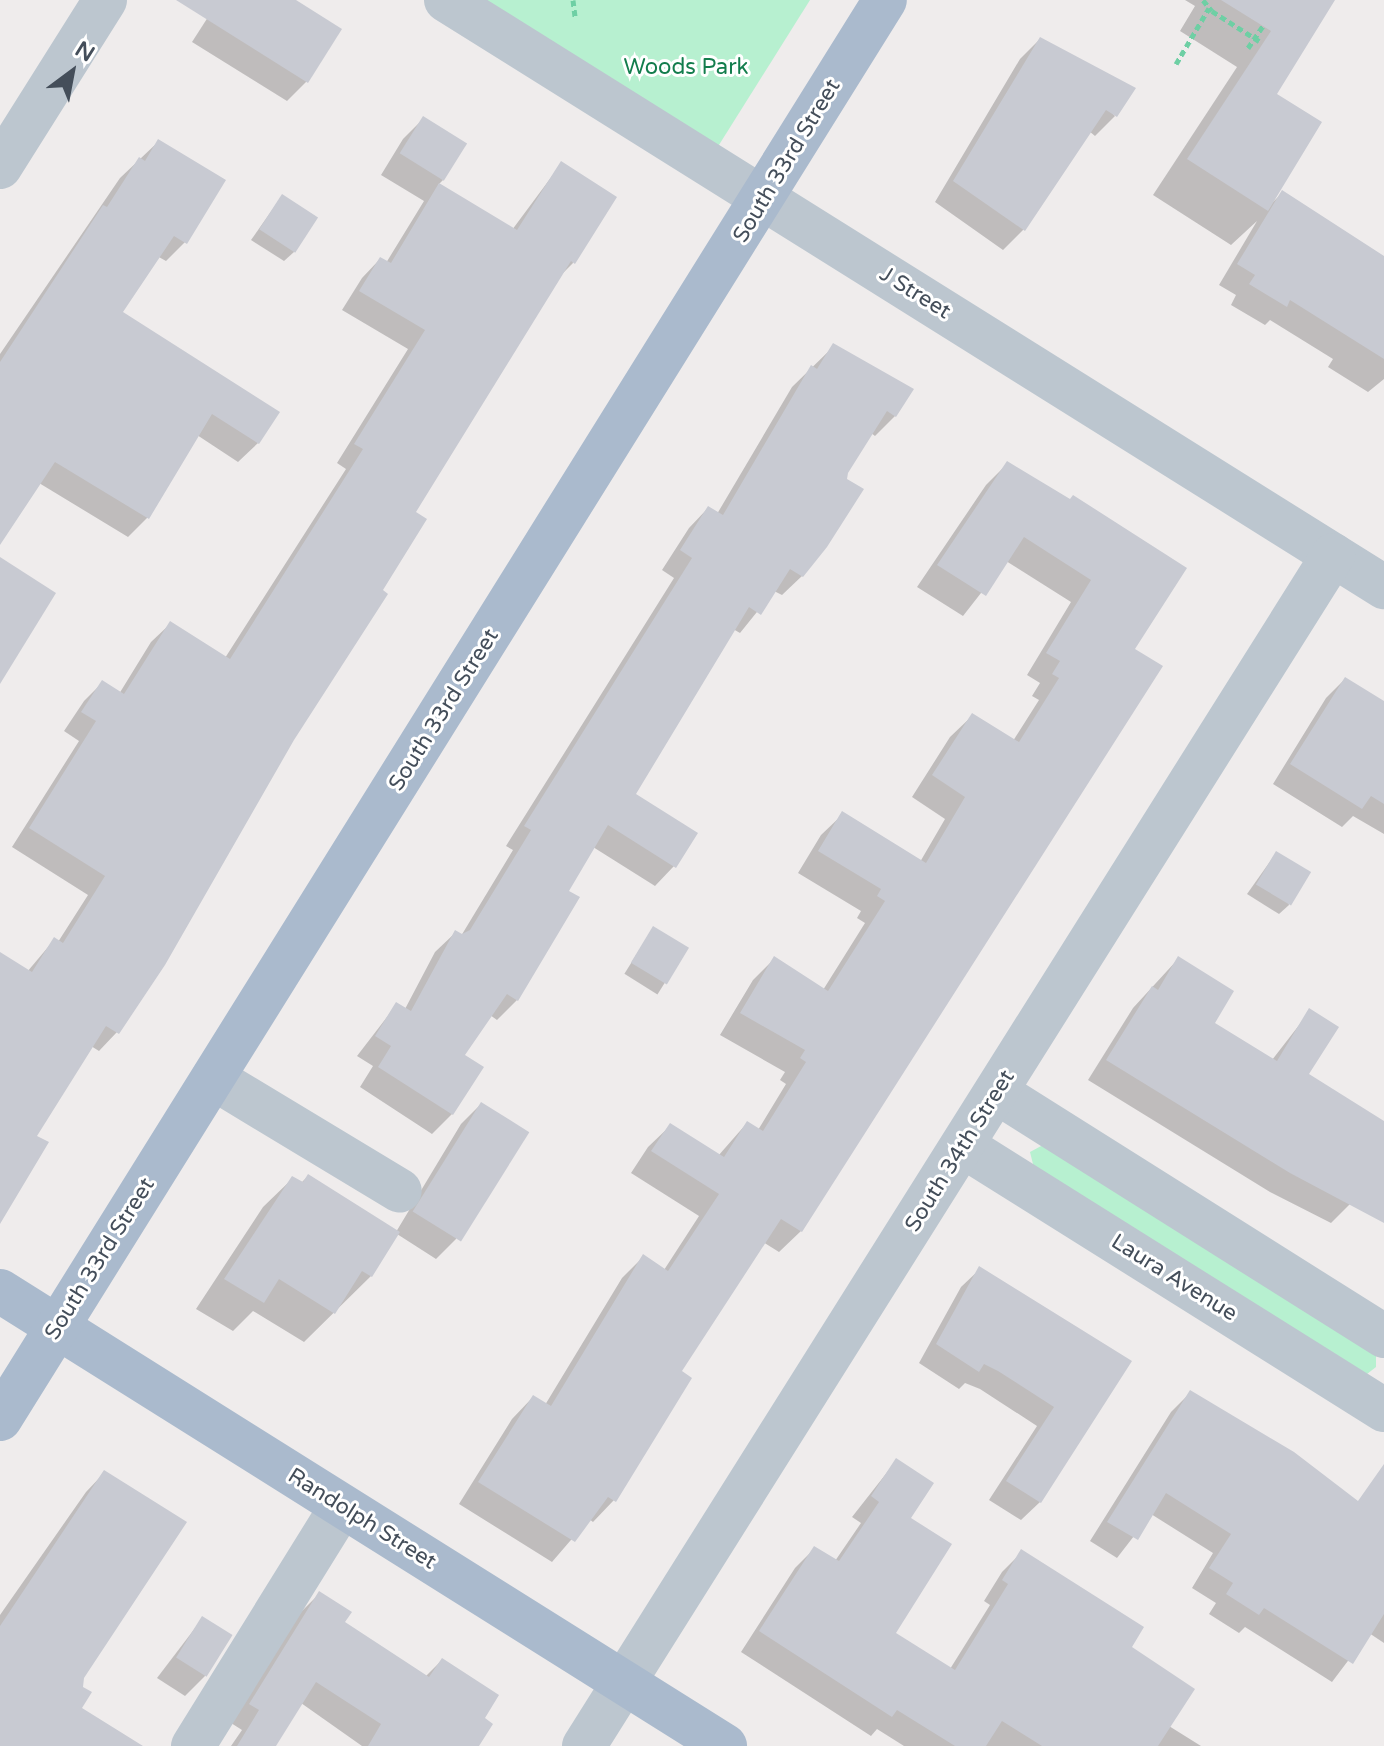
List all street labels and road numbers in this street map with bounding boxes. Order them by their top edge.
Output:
street label: South 33rd Street [728,74,846,248]
street label: J Street [875,261,955,325]
street label: South 33rd Street [384,624,504,796]
street label: South 34th Street [900,1065,1020,1237]
street label: South 33rd Street [40,1173,160,1345]
street label: Laura Avenue [1106,1229,1242,1327]
street label: Randolph Street [283,1463,441,1575]

